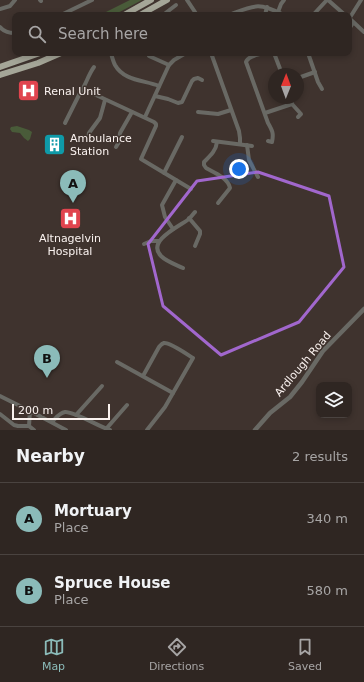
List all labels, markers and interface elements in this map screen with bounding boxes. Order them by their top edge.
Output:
search box [12,12,352,56]
icon: search [26,23,48,45]
text: Search here [58,25,148,43]
north arrow [268,68,304,104]
hospital icon: Renal Unit [15,78,41,104]
place label: Renal Unit [44,85,101,98]
building icon: Ambulance Station [42,131,68,157]
place label: Ambulance Station [70,132,132,158]
your location [229,159,249,179]
pin: A [60,170,86,203]
hospital icon: Altnagelvin Hospital [57,205,83,231]
place label: Altnagelvin Hospital [39,232,101,258]
street label: Ardlough Road [272,329,334,399]
pin: B [34,345,60,378]
map controls [316,382,352,418]
button: layers [316,382,352,418]
scale bar [12,402,110,421]
text: 200 m [18,404,53,417]
text: Nearby [16,446,85,466]
text: 2 results [292,449,348,464]
text: Mortuary [54,502,132,520]
text: A [24,511,34,526]
text: 340 m [306,511,348,526]
text: Place [54,520,89,535]
text: Spruce House [54,574,171,592]
text: B [24,583,34,598]
text: 580 m [306,583,348,598]
text: Place [54,592,89,607]
tab: Map [42,636,65,673]
tab: Directions [149,636,204,673]
tab: Saved [288,636,322,673]

